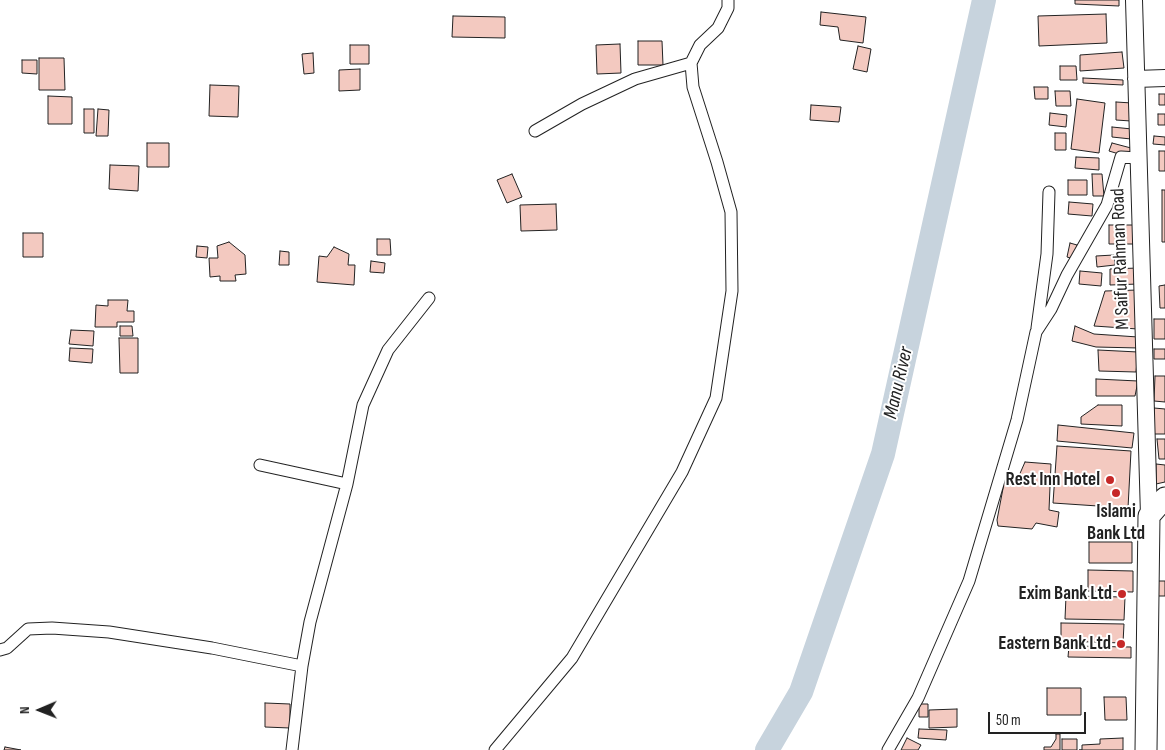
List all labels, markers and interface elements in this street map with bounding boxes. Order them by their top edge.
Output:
street label: M Saifur Rahman Road [1107,188,1135,330]
water label: Manu River [879,345,919,421]
place label: Rest Inn Hotel [1006,469,1100,491]
marker: Rest Inn Hotel [1104,474,1116,486]
marker: Islami Bank Ltd [1110,487,1122,499]
place label: Islami Bank Ltd [1087,501,1145,545]
place label: Exim Bank Ltd [1018,583,1112,605]
marker: Exim Bank Ltd [1116,588,1128,600]
place label: Eastern Bank Ltd [998,633,1111,655]
marker: Eastern Bank Ltd [1115,638,1127,650]
north arrow [15,685,65,735]
scale bar [990,702,1088,734]
text: N [16,706,33,714]
text: 50 m [996,711,1021,730]

